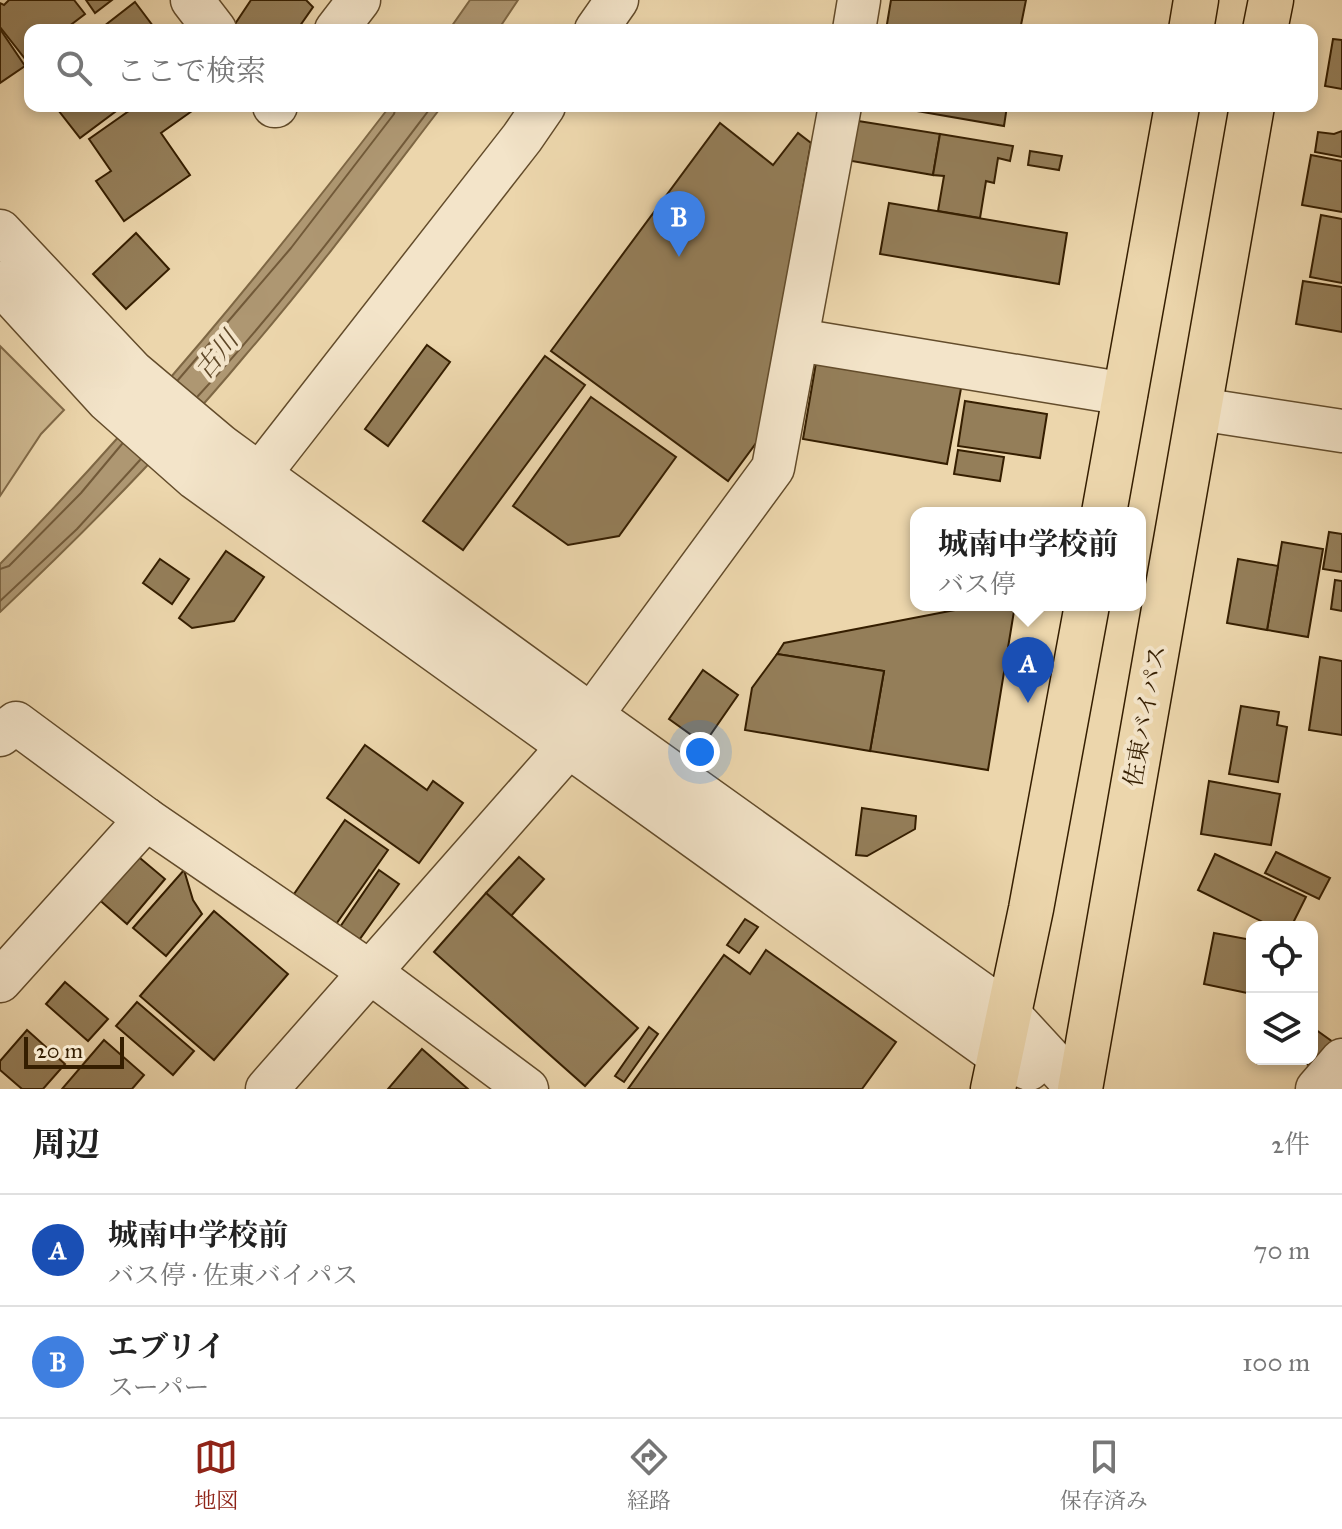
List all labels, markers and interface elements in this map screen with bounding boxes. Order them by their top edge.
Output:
search box [24,24,1318,112]
icon: search [52,46,96,90]
text: ここで検索 [116,53,266,89]
pin: B [653,191,705,257]
water label: 古川 [187,322,247,385]
popup [910,507,1146,611]
text: 城南中学校前 [938,526,1118,562]
text: バス停 [938,568,1016,600]
pin: A [1002,637,1054,703]
street label: 佐東バイパス [1118,643,1172,789]
your location [680,732,720,772]
map controls [1246,921,1318,1065]
button: locate [1246,921,1318,993]
button: layers [1246,993,1318,1065]
scale bar [24,1033,124,1069]
text: 20 m [36,1037,83,1064]
text: 周辺 [32,1124,100,1165]
text: 2件 [1271,1128,1310,1160]
text: 城南中学校前 [108,1217,288,1253]
text: A [49,1234,67,1266]
text: 70 m [1254,1234,1310,1266]
text: バス停 · 佐東バイパス [108,1259,358,1291]
text: エブリイ [108,1329,226,1365]
text: B [49,1346,67,1378]
text: 100 m [1242,1346,1310,1378]
text: スーパー [108,1371,209,1403]
tab: 地図 [194,1435,238,1514]
tab: 経路 [627,1435,671,1514]
tab: 保存済み [1060,1435,1148,1514]

